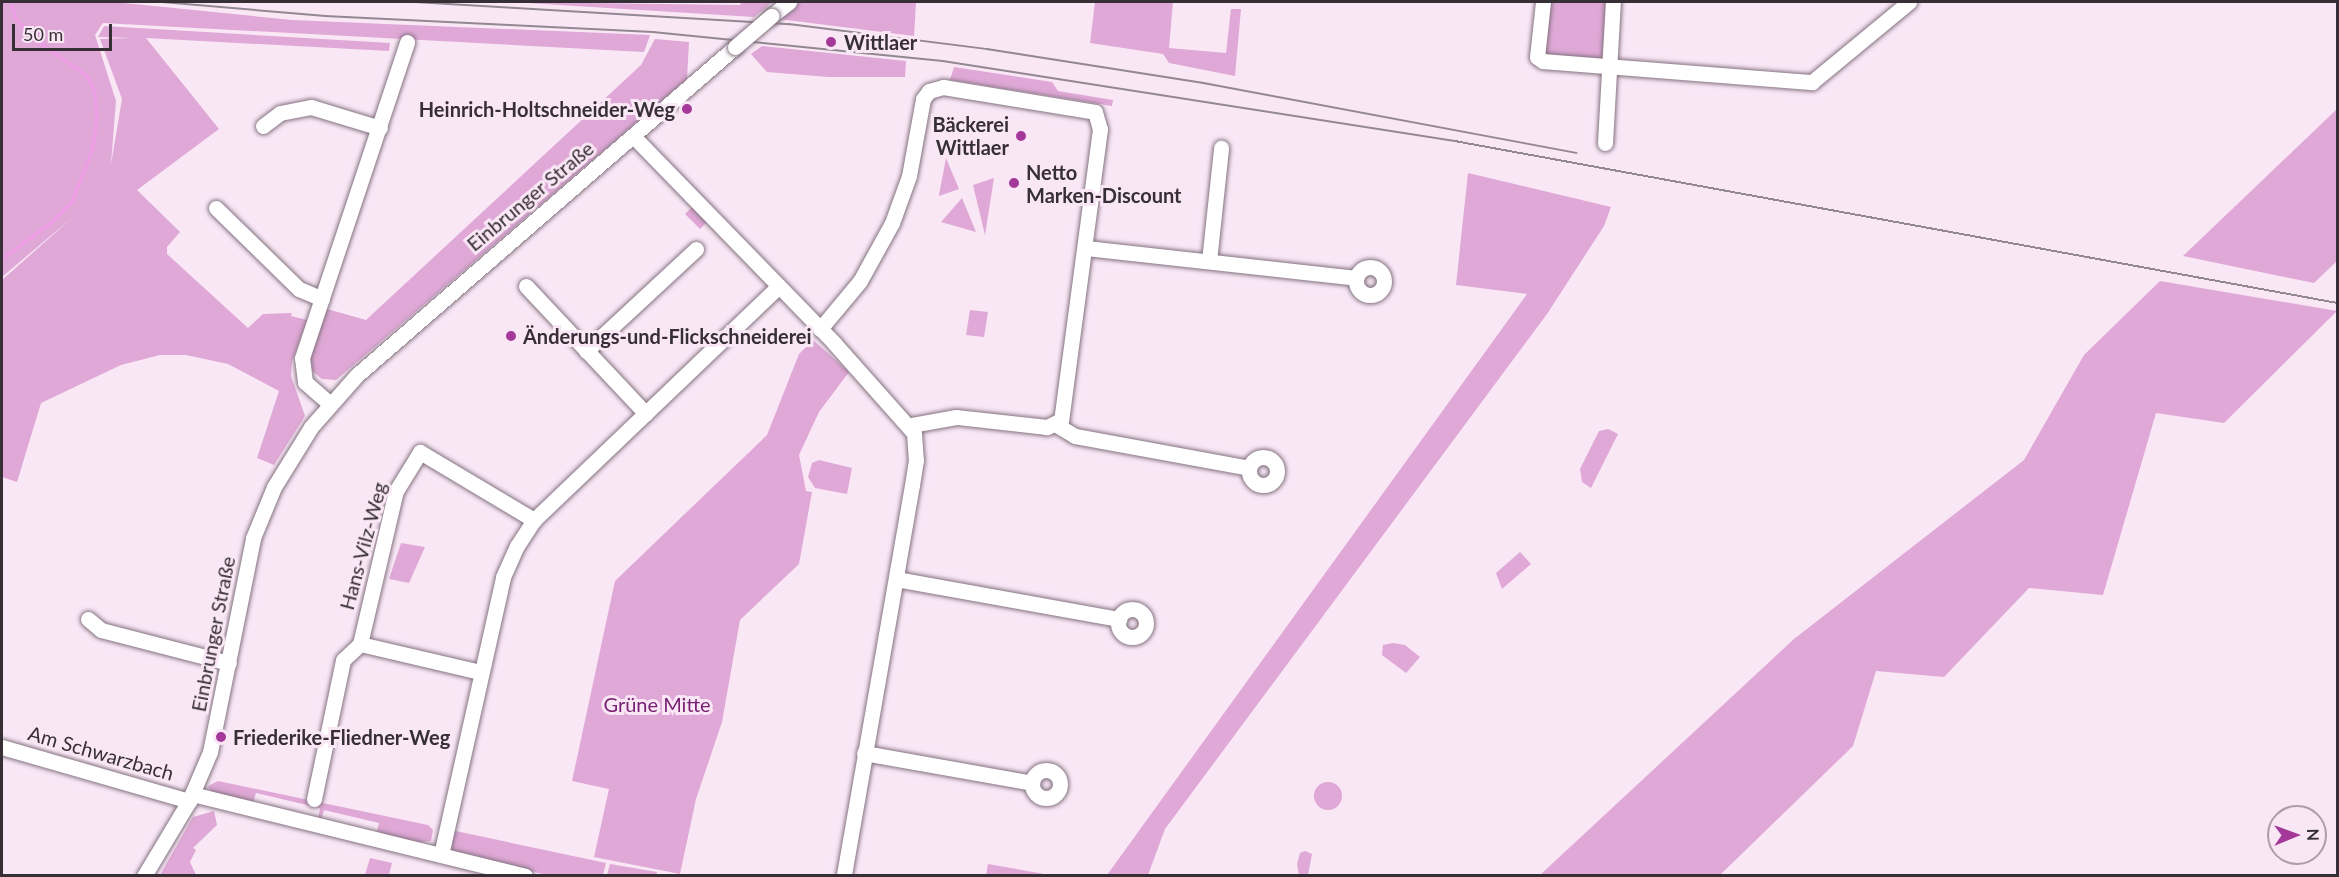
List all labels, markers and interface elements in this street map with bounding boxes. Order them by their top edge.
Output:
scale bar [15,12,116,50]
text: 50 m [23,23,63,45]
place label: Wittlaer [844,30,917,54]
marker: Wittlaer [822,33,840,51]
place label: Heinrich-Holtschneider-Weg [419,97,675,121]
marker: Heinrich-Holtschneider-Weg [680,102,694,116]
place label: Bäckerei Wittlaer [932,112,1009,159]
marker: Bäckerei Wittlaer [1014,129,1028,143]
street label: Einbrunger Straße [462,136,598,256]
place label: Netto Marken-Discount [1026,160,1182,207]
marker: Netto Marken-Discount [1007,176,1021,190]
place label: Änderungs-und-Flickschneiderei [523,324,812,348]
marker: Änderungs-und-Flickschneiderei [504,329,518,343]
street label: Hans-Vilz-Weg [334,480,392,612]
street label: Einbrunger Straße [186,554,240,714]
park label: Grüne Mitte [603,692,711,716]
street label: Am Schwarzbach [25,721,177,785]
place label: Friederike-Fliedner-Weg [233,725,450,749]
marker: Friederike-Fliedner-Weg [214,730,228,744]
north arrow [2267,805,2327,865]
text: N [2304,828,2323,841]

